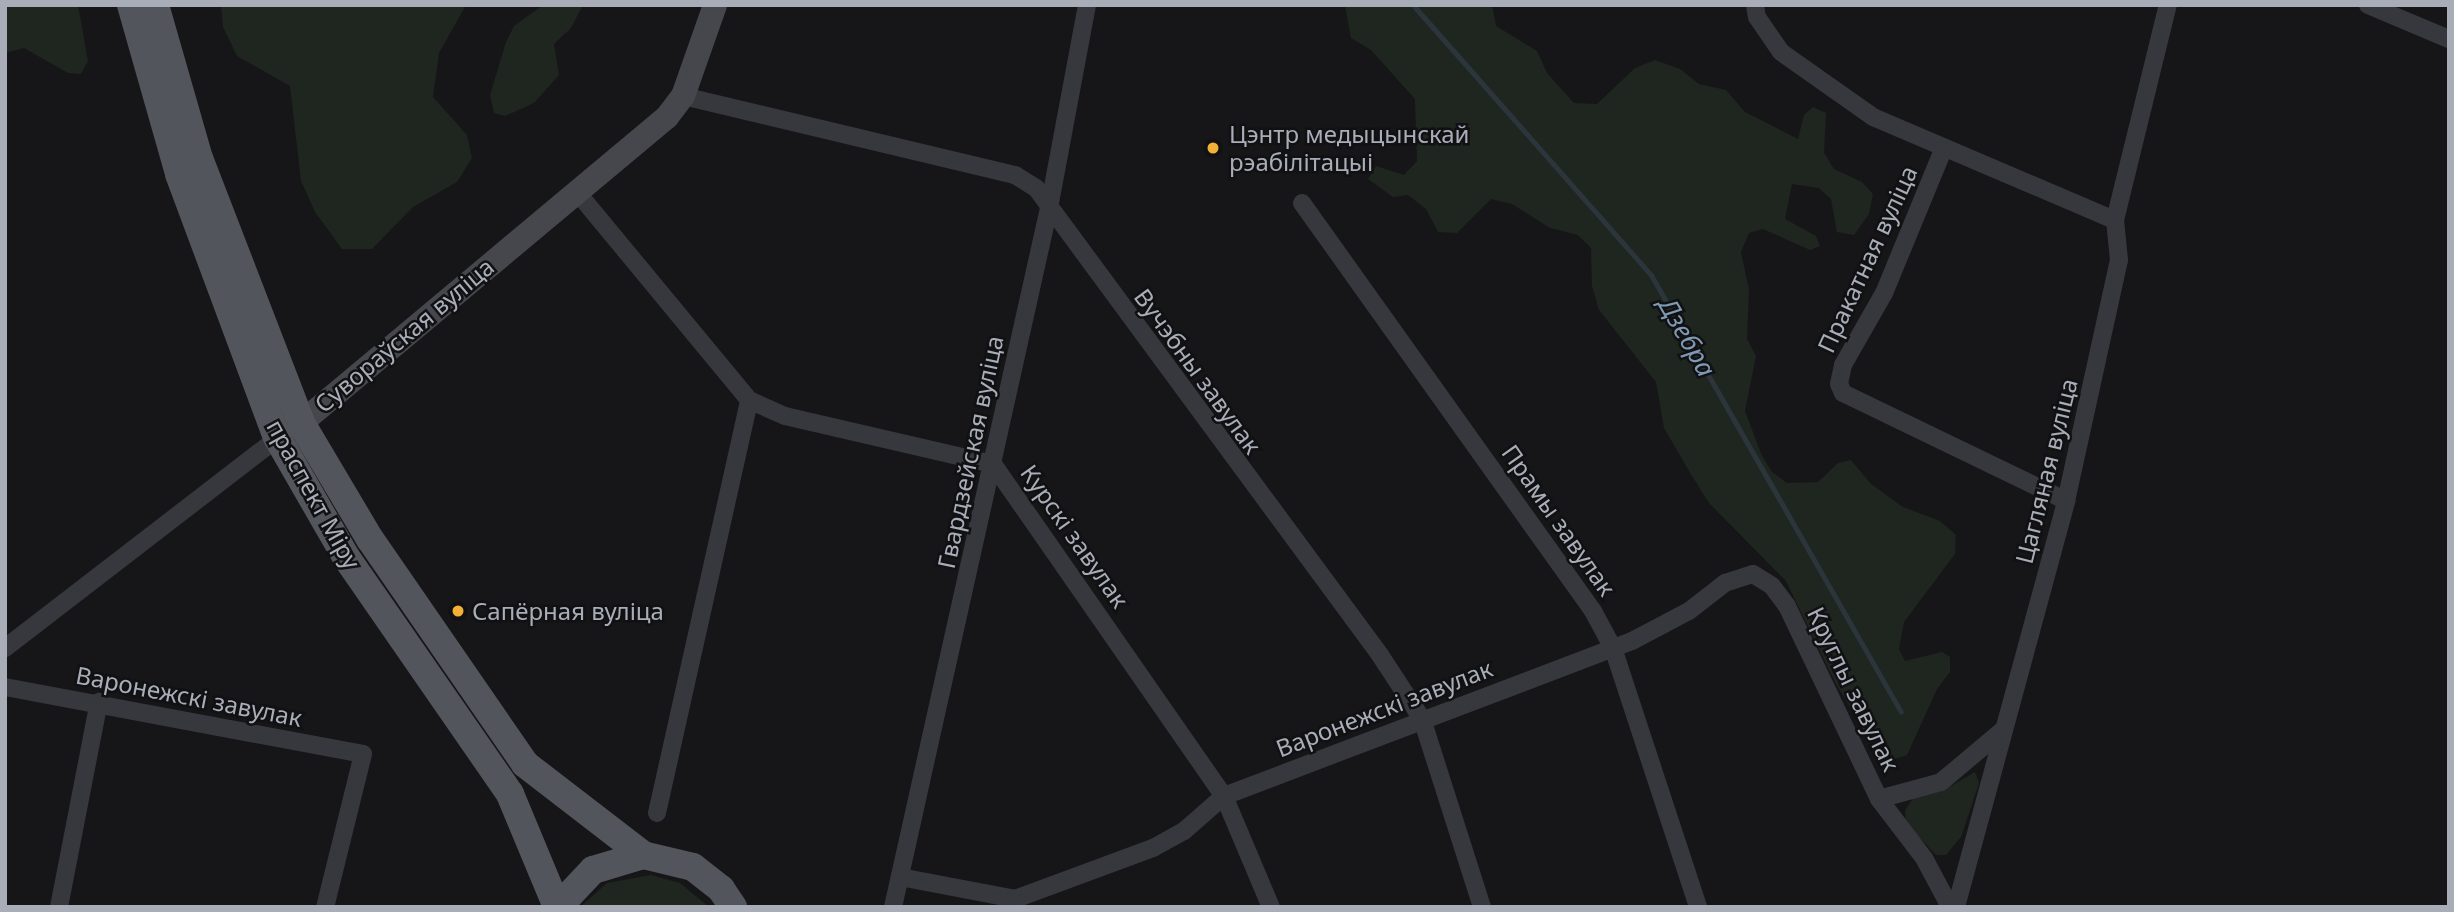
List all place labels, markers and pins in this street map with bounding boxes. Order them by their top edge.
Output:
place label: Цэнтр медыцынскай рэабілітацыі [1229,120,1470,176]
marker: Цэнтр медыцынскай рэабілітацыі [1203,138,1223,158]
place label: Сапёрная вуліца [472,597,664,625]
marker: Сапёрная вуліца [450,603,466,619]

